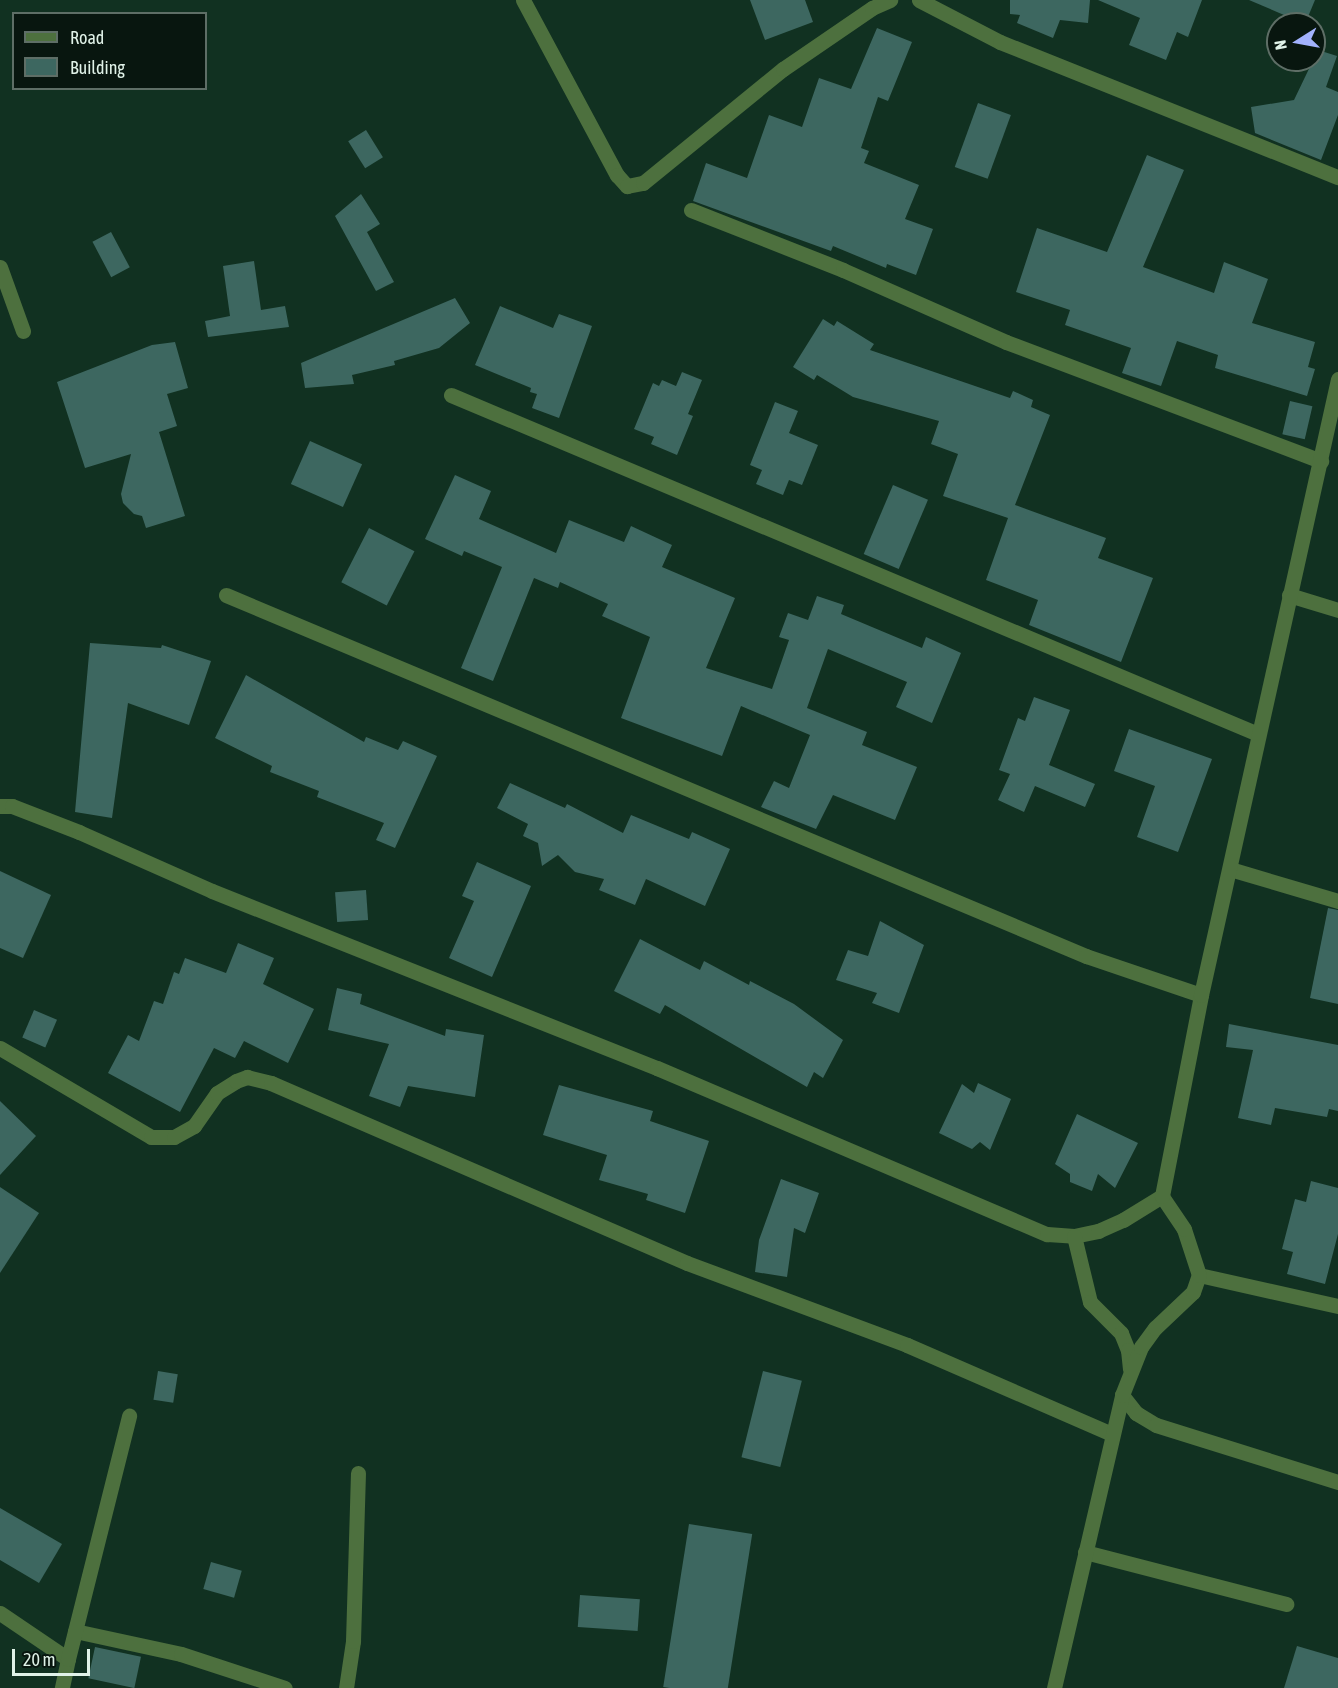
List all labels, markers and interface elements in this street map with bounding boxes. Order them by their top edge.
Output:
legend [12,12,207,90]
north arrow [1266,12,1326,72]
text: Road [70,27,104,48]
text: N [1271,39,1290,51]
text: Building [70,57,125,78]
scale bar [15,1637,93,1675]
text: 20 m [23,1649,55,1670]

